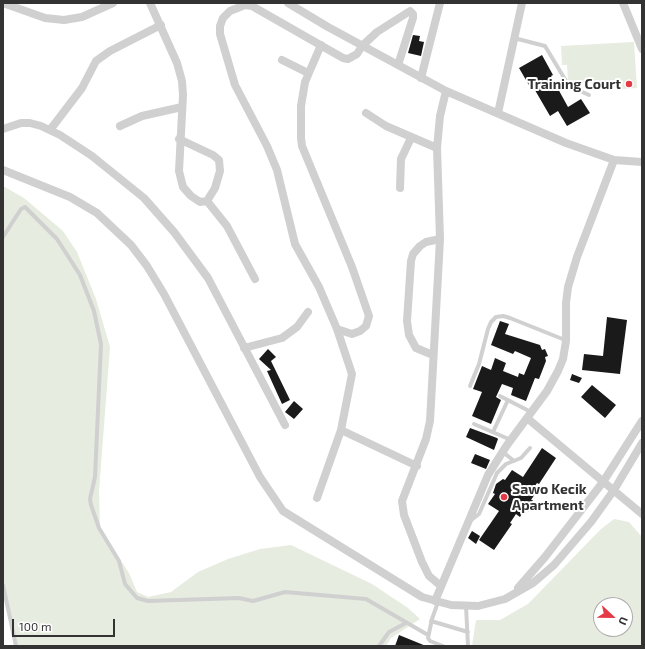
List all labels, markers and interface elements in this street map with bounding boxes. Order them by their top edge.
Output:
place label: Training Court [527,76,621,92]
marker: Training Court [624,79,634,89]
place label: Sawo Kecik Apartment [512,481,587,514]
marker: Sawo Kecik Apartment [499,492,509,502]
north arrow [593,597,633,637]
scale bar [14,611,117,637]
text: U [616,615,631,627]
text: 100 m [19,619,51,633]

